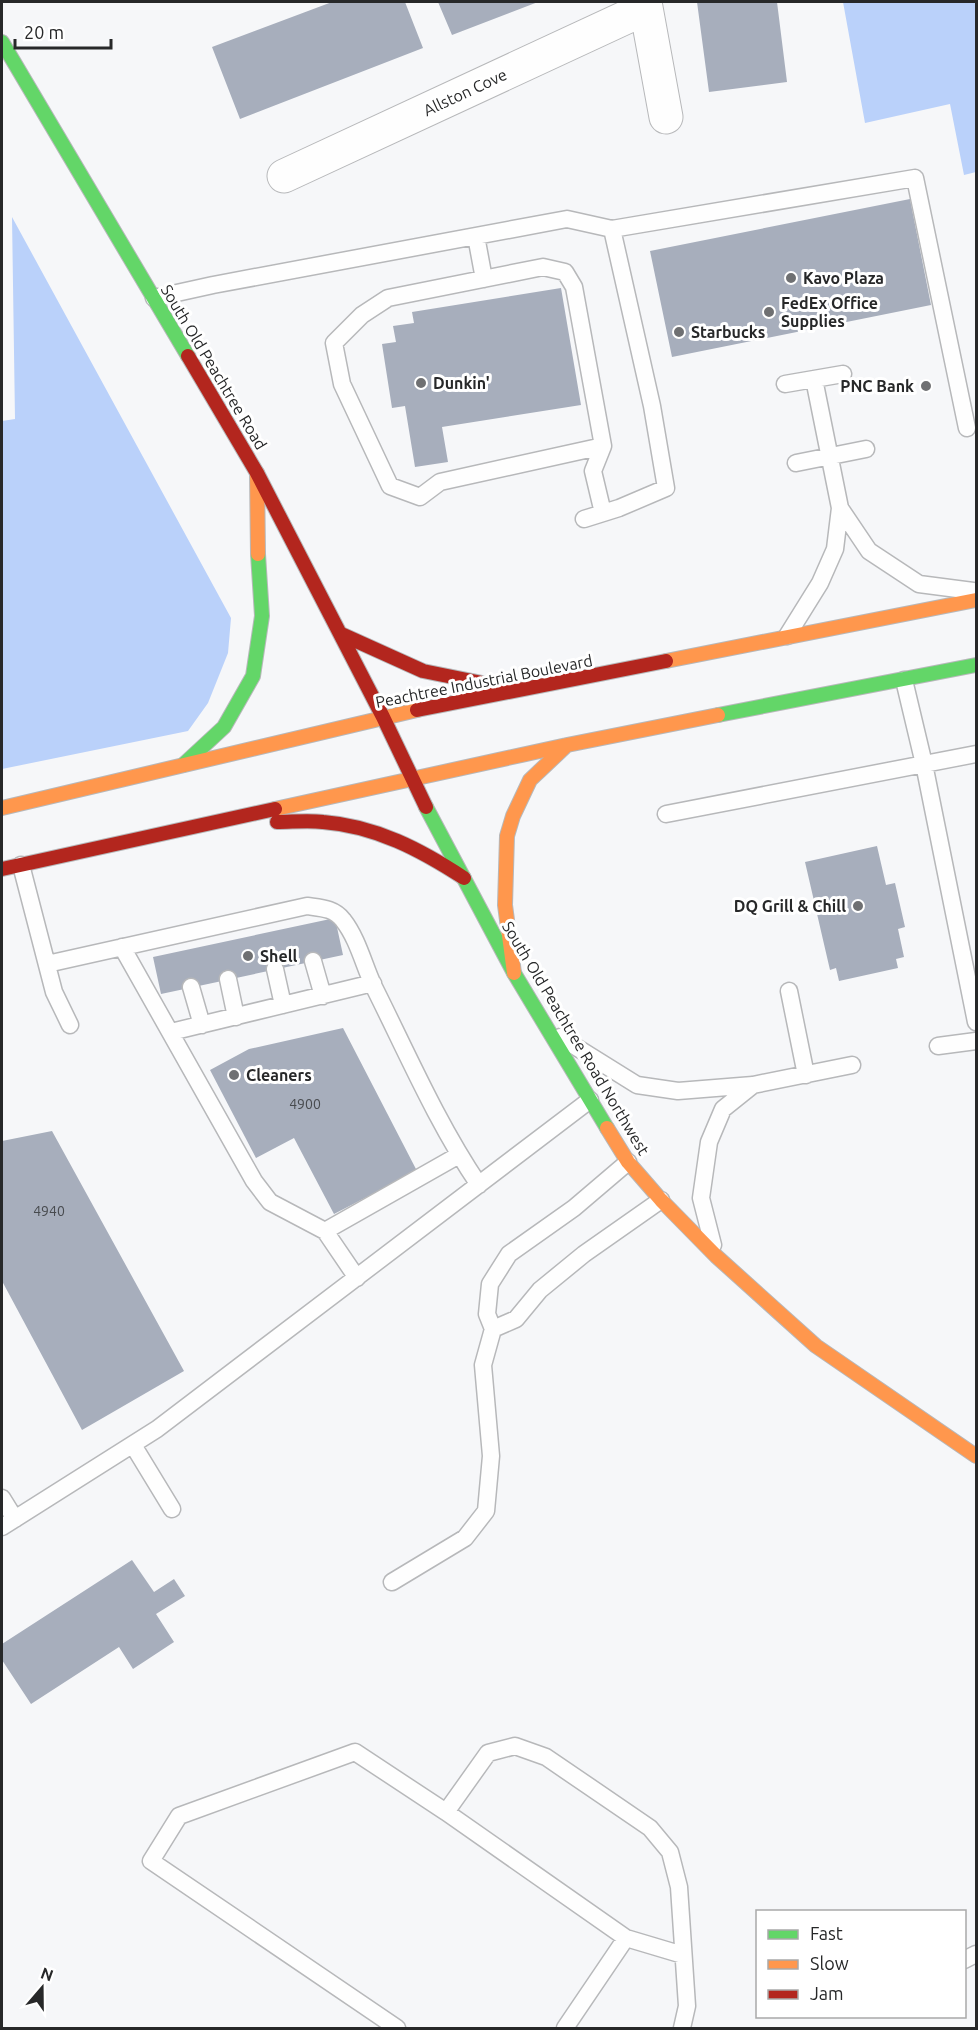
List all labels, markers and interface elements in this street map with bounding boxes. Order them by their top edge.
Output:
scale bar [15,12,111,50]
text: 20 m [24,22,64,42]
street label: Allston Cove [420,65,510,119]
place label: Kavo Plaza [803,269,884,287]
marker: Kavo Plaza [784,271,798,285]
street label: South Old Peachtree Road [158,281,270,453]
place label: FedEx Office Supplies [781,294,878,330]
marker: FedEx Office Supplies [762,305,776,319]
place label: Starbucks [691,323,765,341]
marker: Starbucks [672,325,686,339]
place label: Dunkin' [433,374,490,392]
marker: Dunkin' [414,376,428,390]
place label: PNC Bank [840,377,914,395]
marker: PNC Bank [919,379,933,393]
street label: Peachtree Industrial Boulevard [374,651,594,711]
place label: DQ Grill & Chill [734,897,846,915]
marker: DQ Grill & Chill [851,899,865,913]
street label: South Old Peachtree Road Northwest [499,918,653,1159]
place label: Shell [260,947,298,965]
marker: Shell [241,949,255,963]
place label: Cleaners [246,1066,312,1084]
marker: Cleaners [227,1068,241,1082]
house number: 4900 [289,1096,321,1112]
house number: 4940 [33,1203,65,1219]
legend [756,1910,966,2018]
text: Fast [810,1923,843,1943]
text: Slow [810,1953,849,1973]
north arrow [12,1958,72,2018]
text: N [38,1963,56,1984]
text: Jam [810,1983,844,2003]

